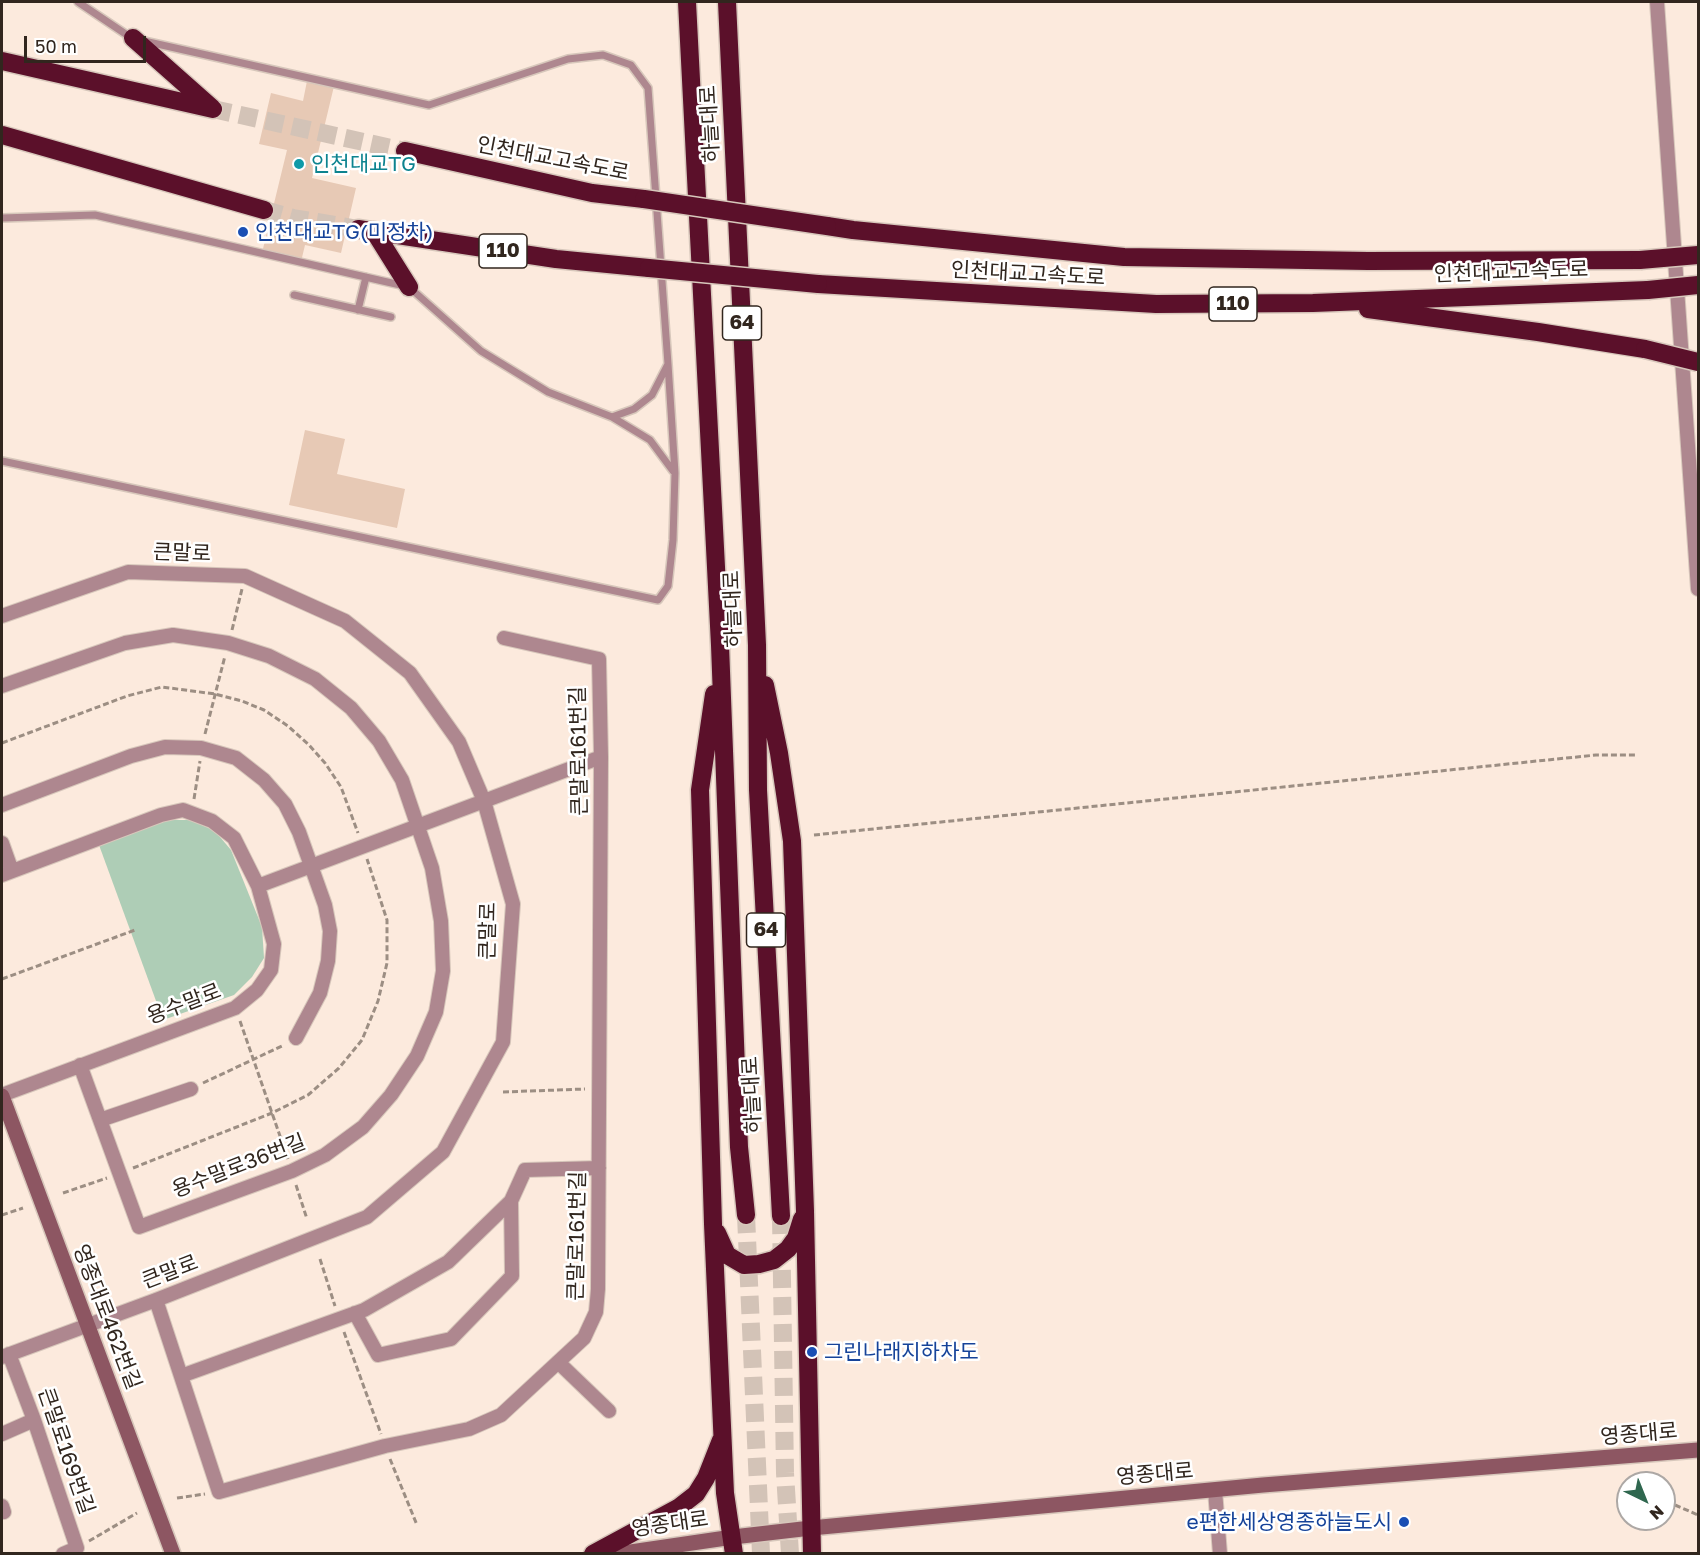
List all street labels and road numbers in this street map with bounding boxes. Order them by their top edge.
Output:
street label: 하늘대로 [695,85,725,163]
street label: 인천대교고속도로 [475,132,631,186]
road number: 110 [479,234,527,268]
street label: 인천대교고속도로 [950,257,1106,291]
street label: 인천대교고속도로 [1433,257,1589,287]
road number: 110 [1209,287,1257,321]
road number: 64 [722,306,762,340]
street label: 큰말로 [153,539,211,567]
street label: 하늘대로 [719,570,747,648]
street label: 큰말로161번길 [565,686,593,816]
street label: 큰말로 [475,902,501,960]
road number: 64 [746,913,786,947]
street label: 용수말로 [143,978,225,1030]
street label: 하늘대로 [737,1056,767,1134]
street label: 용수말로36번길 [169,1129,309,1203]
street label: 큰말로161번길 [563,1171,591,1301]
street label: 영종대로462번길 [68,1241,146,1393]
street label: 큰말로 [138,1250,202,1294]
street label: 큰말로169번길 [33,1384,99,1518]
street label: 영종대로 [1599,1418,1679,1450]
street label: 영종대로 [1115,1458,1195,1490]
street label: 영종대로 [630,1506,710,1542]

